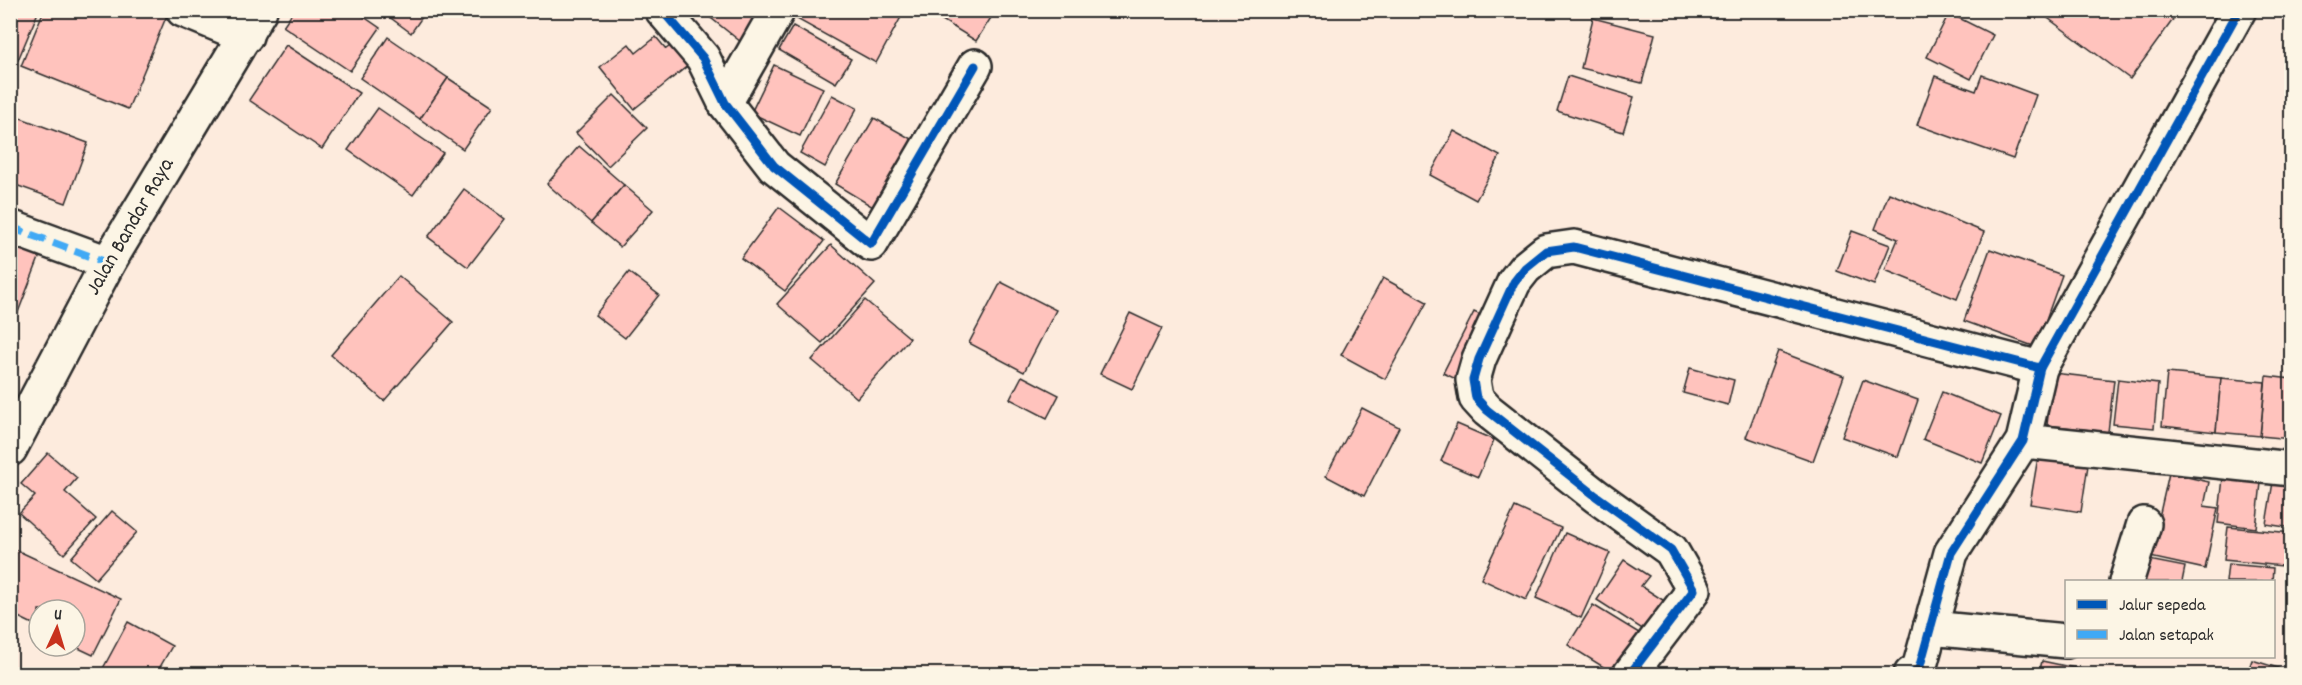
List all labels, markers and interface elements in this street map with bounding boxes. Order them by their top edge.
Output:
street label: Jalan Bandar Raya [79,152,183,301]
legend [2065,580,2275,658]
text: Jalur sepeda [2119,594,2206,619]
north arrow [27,598,87,658]
text: U [53,604,63,627]
text: Jalan setapak [2119,624,2214,649]

